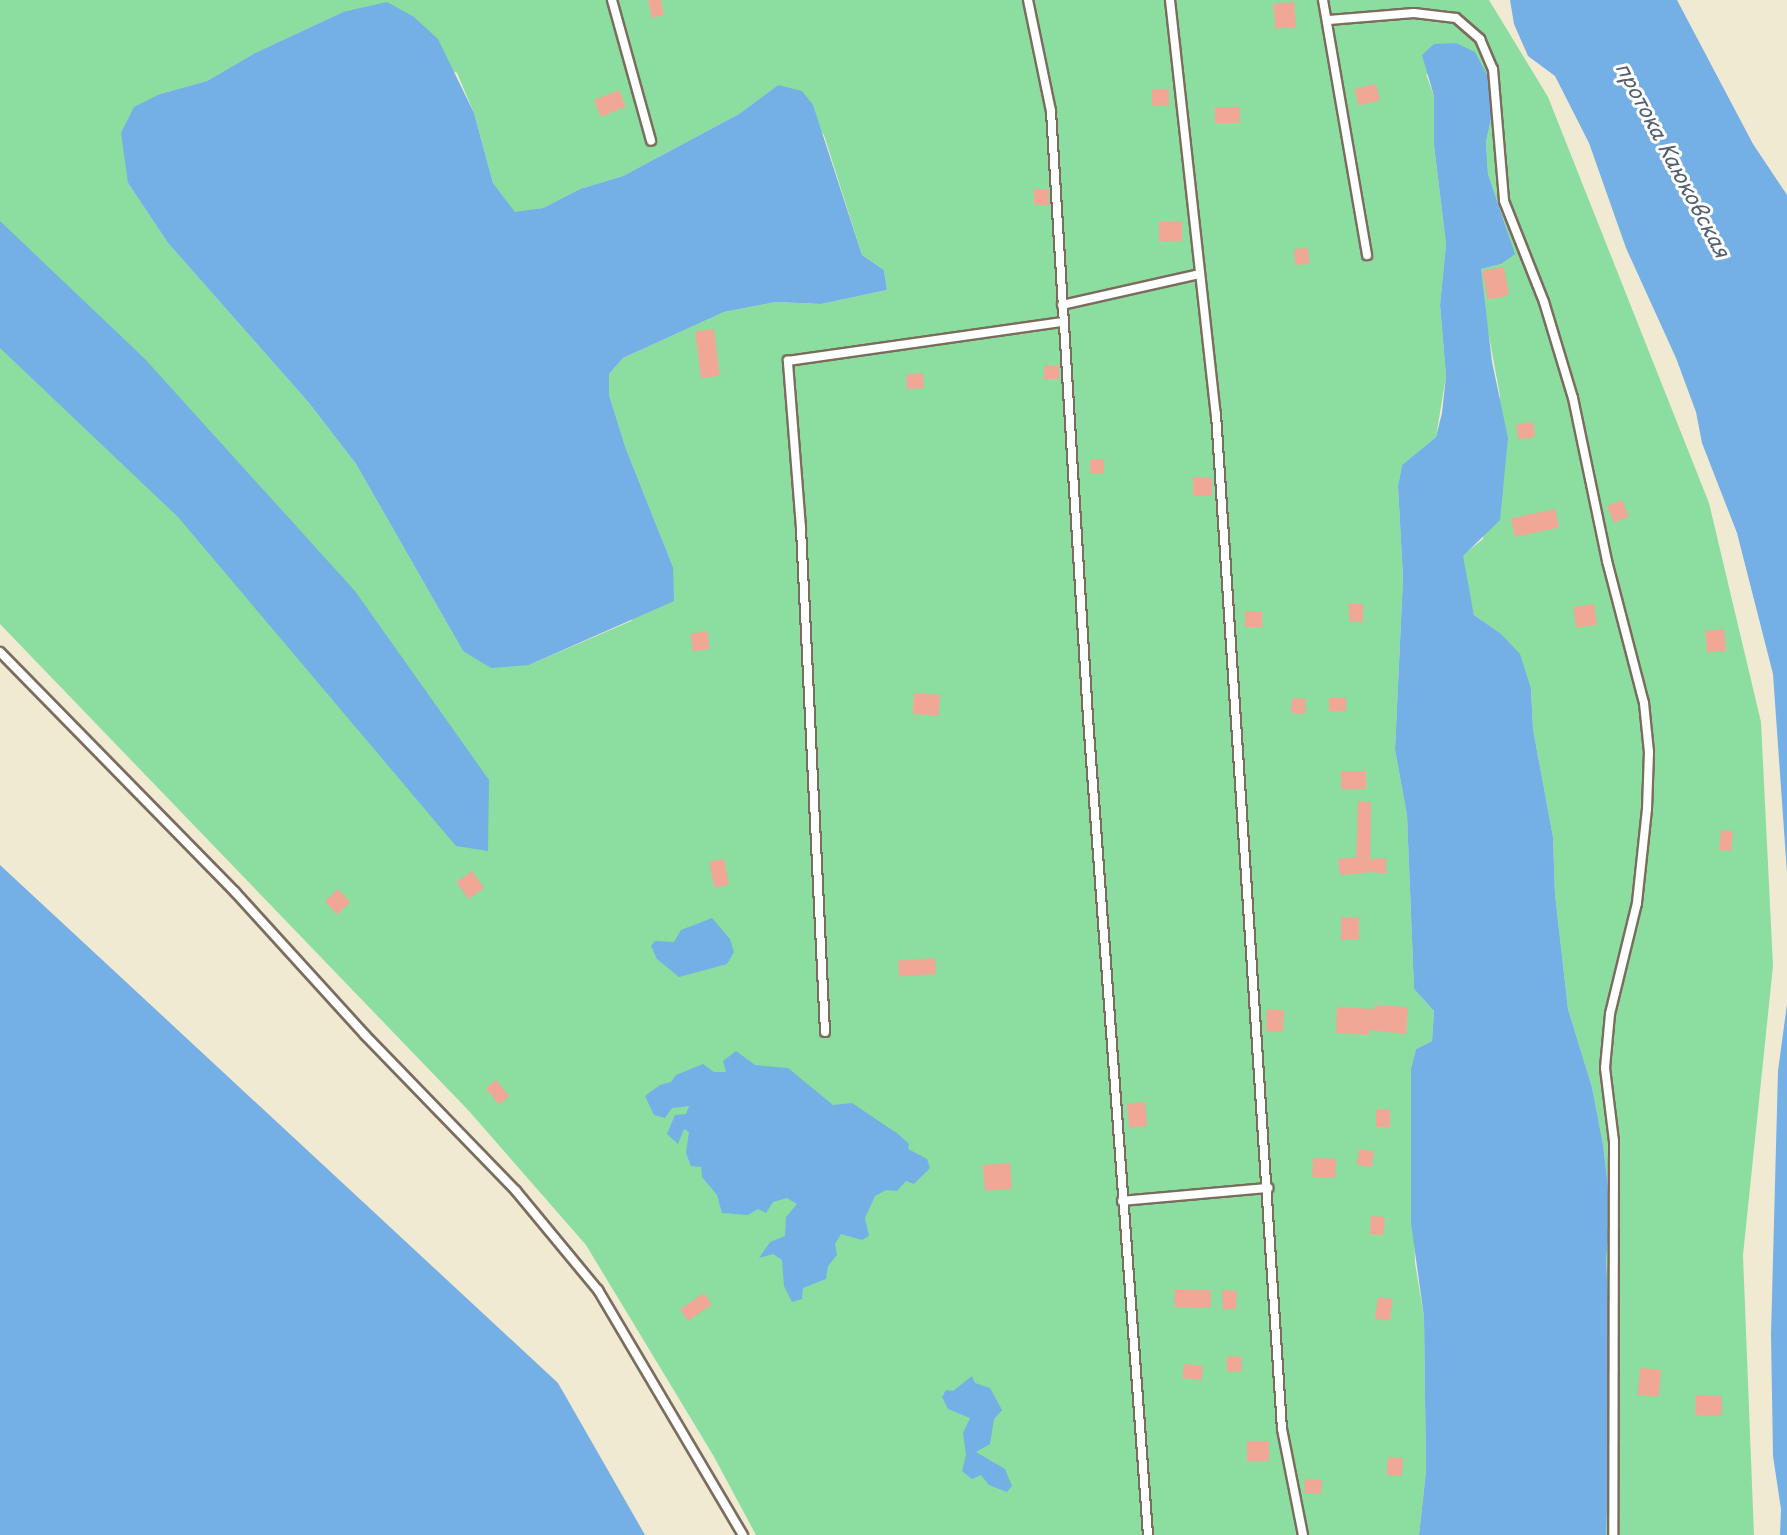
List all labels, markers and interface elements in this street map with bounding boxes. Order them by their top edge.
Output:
water label: протока Каюковская [1612,57,1736,261]

